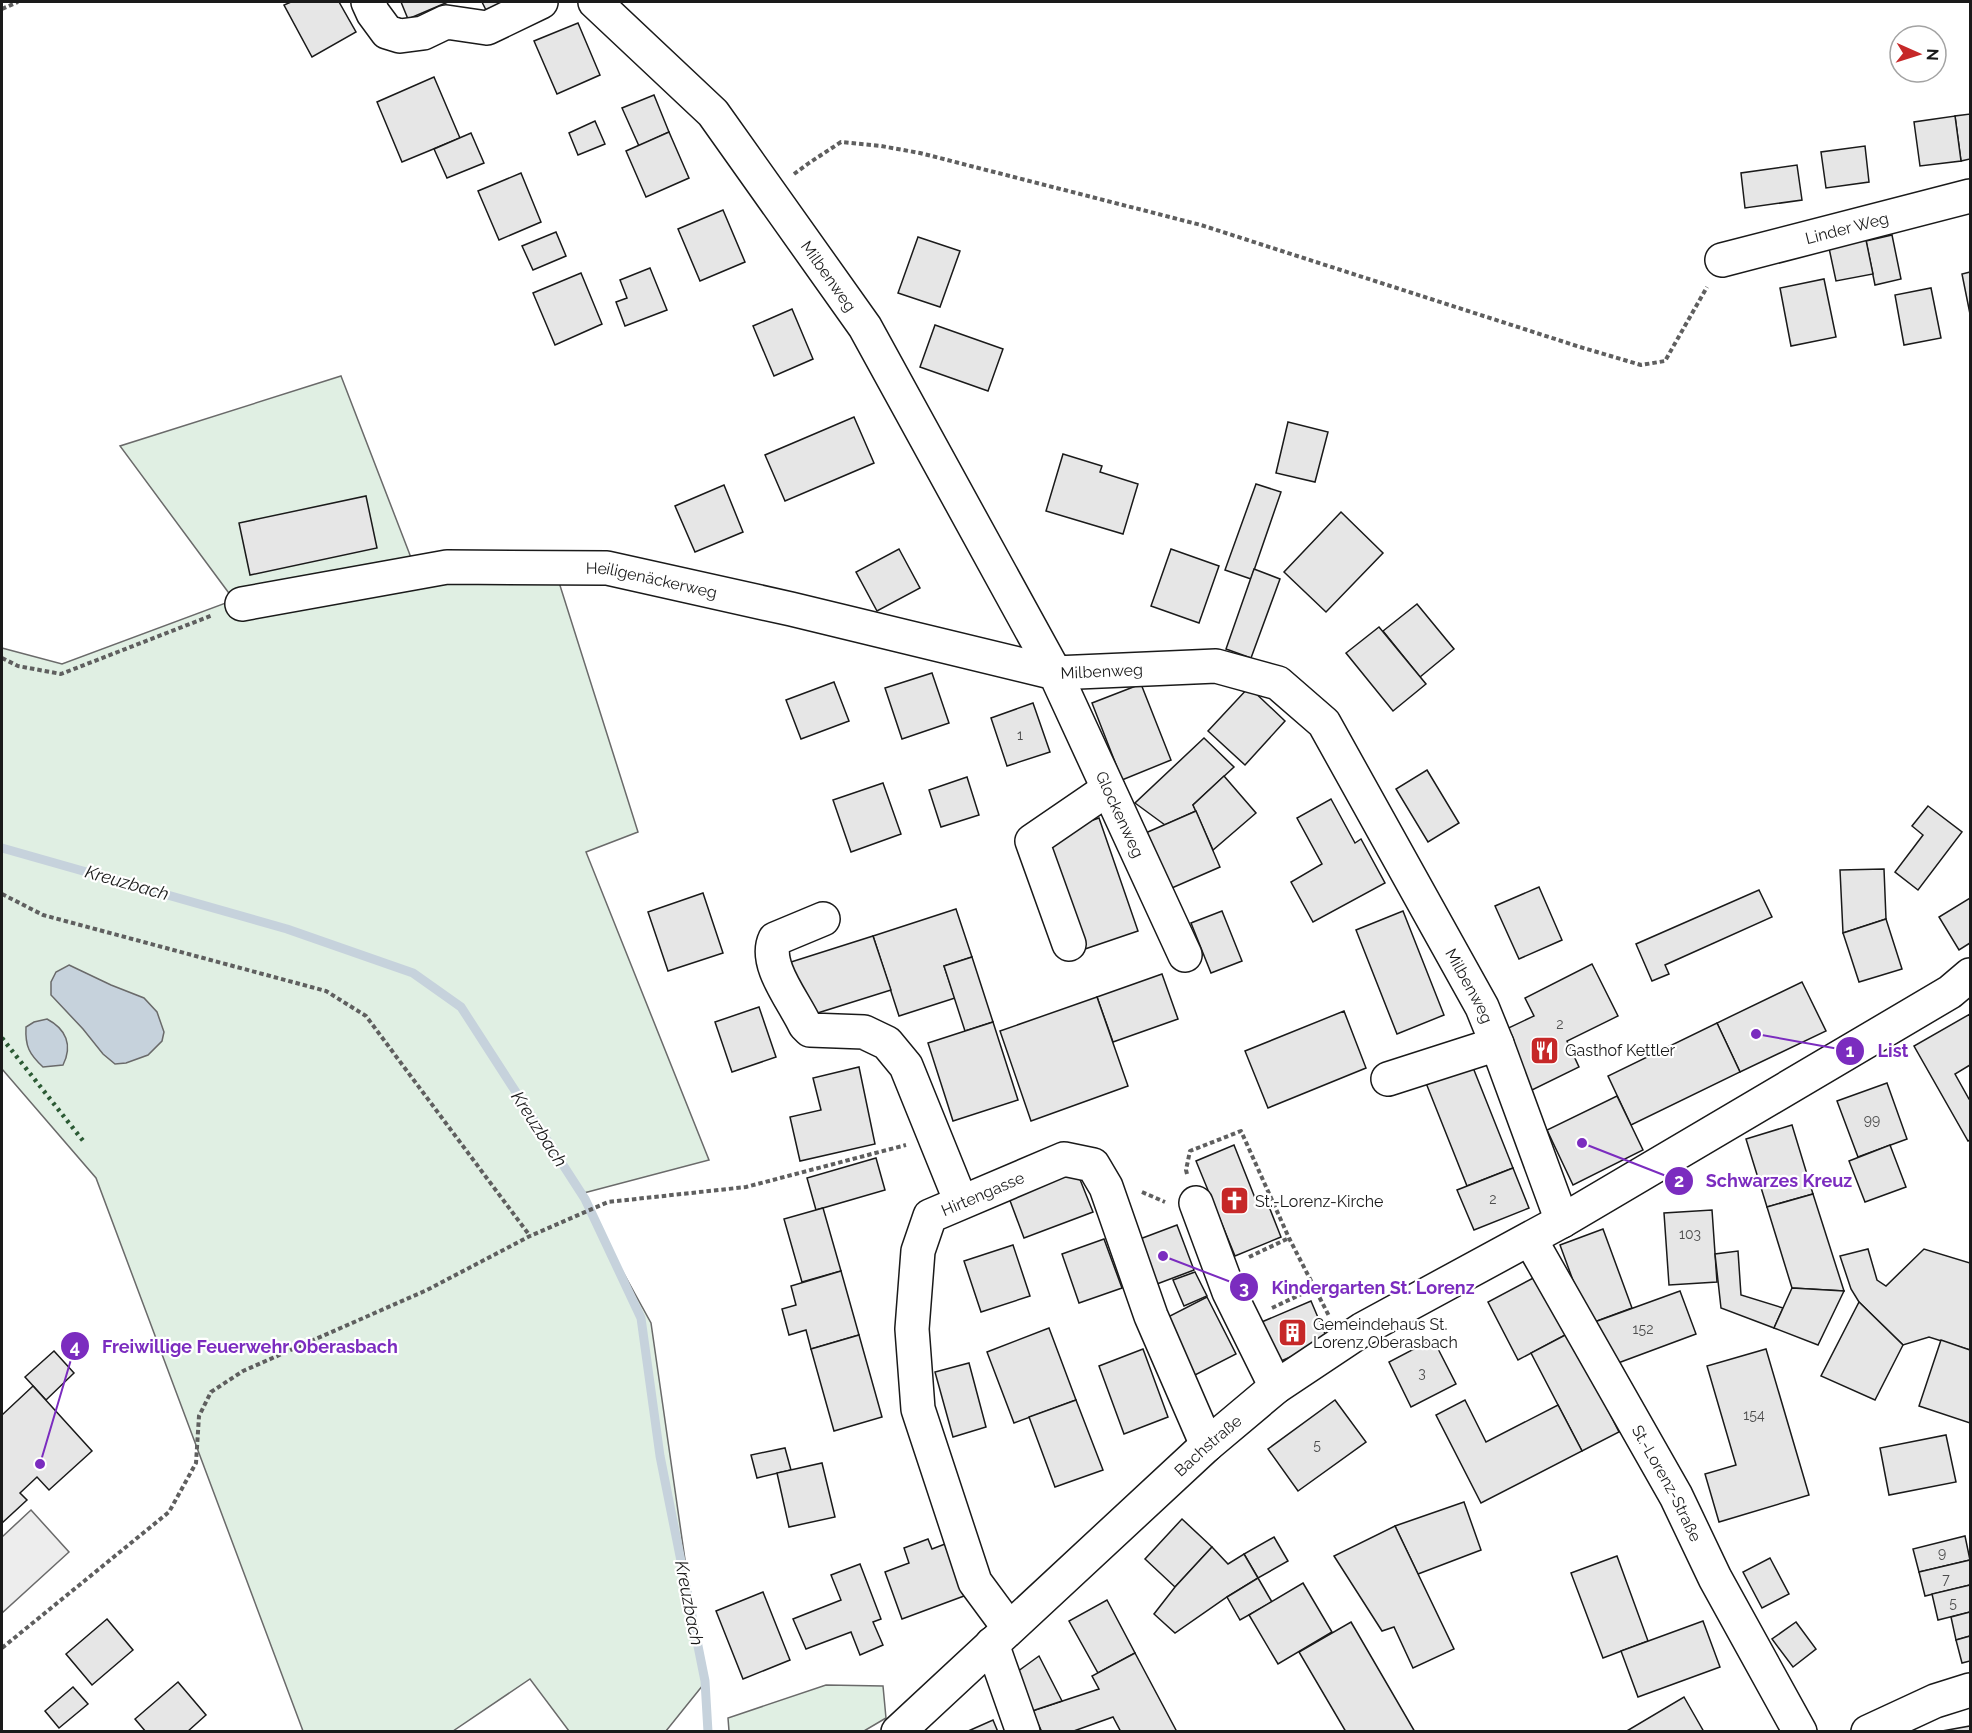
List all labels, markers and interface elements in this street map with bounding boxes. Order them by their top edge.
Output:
north arrow [1888,24,1948,84]
text: N [1923,48,1942,61]
street label: Linder Weg [1803,208,1891,248]
street label: Milbenweg [797,237,860,315]
street label: Heiligenäckerweg [586,559,719,602]
street label: Milbenweg [1060,660,1143,683]
house number: 1 [1017,727,1023,743]
street label: Glockenweg [1092,768,1148,861]
water label: Kreuzbach [83,861,171,904]
street label: Milbenweg [1441,945,1497,1026]
house number: 2 [1556,1016,1564,1032]
callout: List [1835,1033,1920,1069]
restaurant icon: Gasthof Kettler [1528,1034,1560,1066]
text: 1 [1846,1040,1855,1061]
text: List [1878,1040,1909,1061]
place label: Gasthof Kettler [1565,1041,1676,1060]
water label: Kreuzbach [507,1087,572,1171]
house number: 99 [1864,1112,1880,1128]
callout: Schwarzes Kreuz [1664,1163,1864,1199]
street label: Hirtengasse [938,1168,1027,1220]
text: 2 [1674,1170,1684,1191]
text: Schwarzes Kreuz [1706,1170,1852,1191]
church icon: St.-Lorenz-Kirche [1218,1185,1250,1217]
house number: 2 [1489,1191,1497,1207]
place label: St.-Lorenz-Kirche [1255,1192,1383,1211]
house number: 103 [1679,1226,1701,1242]
callout: Kindergarten St. Lorenz [1229,1269,1486,1305]
text: 3 [1239,1277,1249,1298]
text: Kindergarten St. Lorenz [1271,1277,1475,1298]
place label: Gemeindehaus St. Lorenz Oberasbach [1313,1315,1458,1352]
building icon: Gemeindehaus St. Lorenz Oberasbach [1276,1317,1308,1349]
house number: 152 [1633,1321,1653,1337]
callout: Freiwillige Feuerwehr Oberasbach [60,1328,410,1364]
text: 4 [70,1336,80,1357]
text: Freiwillige Feuerwehr Oberasbach [102,1336,398,1357]
house number: 3 [1418,1365,1426,1381]
house number: 154 [1743,1407,1765,1423]
street label: Bachstraße [1171,1411,1245,1480]
street label: St.-Lorenz-Straße [1628,1422,1705,1545]
house number: 5 [1313,1437,1321,1453]
house number: 9 [1938,1545,1946,1561]
water label: Kreuzbach [671,1559,708,1647]
house number: 7 [1942,1571,1950,1587]
house number: 5 [1949,1595,1957,1611]

